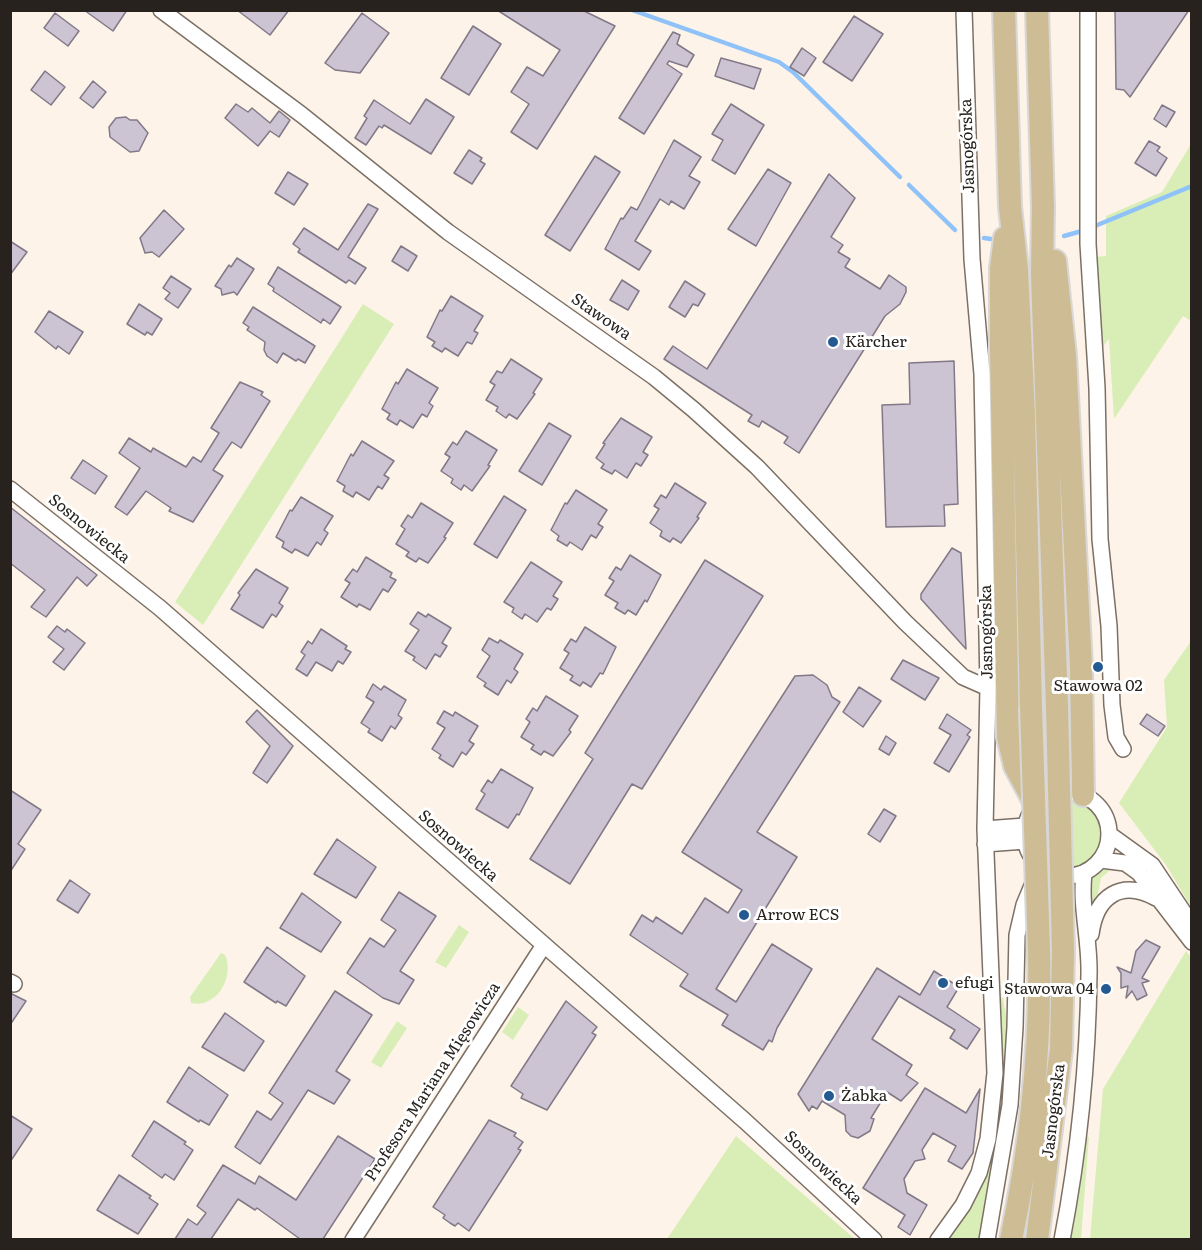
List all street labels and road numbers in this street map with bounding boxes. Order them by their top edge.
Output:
street label: Jasnogórska [957,98,979,194]
street label: Stawowa [567,289,635,345]
street label: Sosnowiecka [44,490,134,568]
street label: Jasnogórska [977,584,997,680]
street label: Sosnowiecka [414,806,502,886]
street label: Profesora Mariana Mięsowicza [361,979,505,1185]
street label: Jasnogórska [1039,1063,1069,1159]
street label: Sosnowiecka [780,1127,866,1209]

